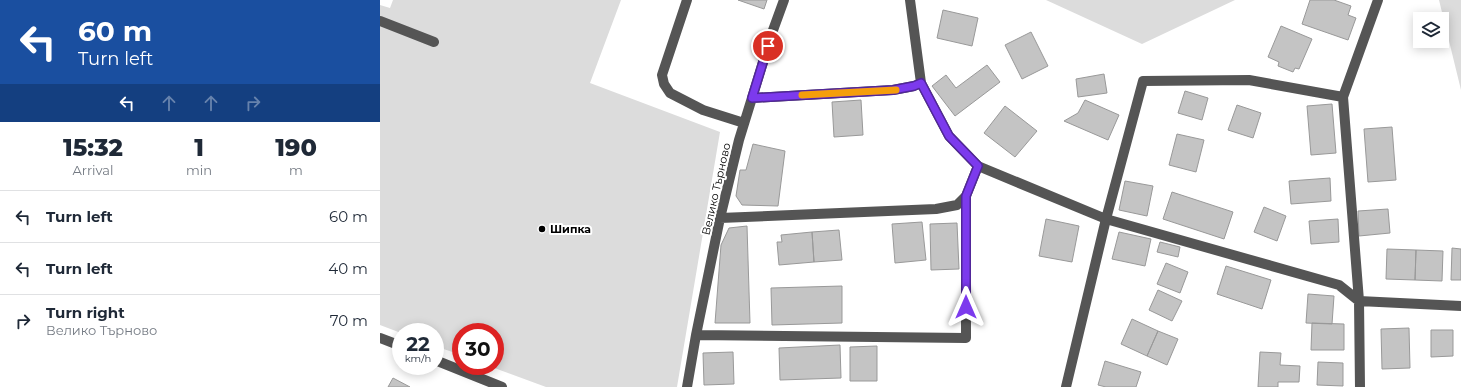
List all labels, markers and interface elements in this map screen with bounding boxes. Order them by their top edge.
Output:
map controls [1413,12,1449,48]
button: layers [1413,12,1449,48]
text: 60 m [78,14,152,48]
icon: left [12,16,64,68]
pin [751,29,785,63]
icon: arrive [757,35,779,57]
text: Turn left [78,48,153,70]
icon: left [116,92,138,114]
icon: ahead [158,92,180,114]
icon: ahead [200,92,222,114]
icon: right [242,92,264,114]
text: 15:32 [63,133,123,162]
text: 1 [194,133,204,162]
text: 190 [275,133,317,162]
street label: Велико Търново [699,142,733,236]
text: Arrival [72,162,113,178]
text: min [186,162,212,178]
text: m [289,162,303,178]
icon: left [12,206,34,228]
text: Turn left [46,207,113,226]
text: 60 m [329,207,368,226]
place label: Шипка [550,222,591,236]
marker: Шипка [537,224,547,234]
icon: left [12,258,34,280]
text: Turn left [46,259,113,278]
text: 40 m [328,259,368,278]
position arrow [945,286,987,328]
text: Turn right [46,303,125,322]
icon: right [12,310,34,332]
text: 70 m [330,311,368,330]
text: Велико Търново [46,322,157,338]
speed limit sign: 30 [452,323,504,375]
text: 22 [406,332,430,356]
text: km/h [405,352,431,365]

